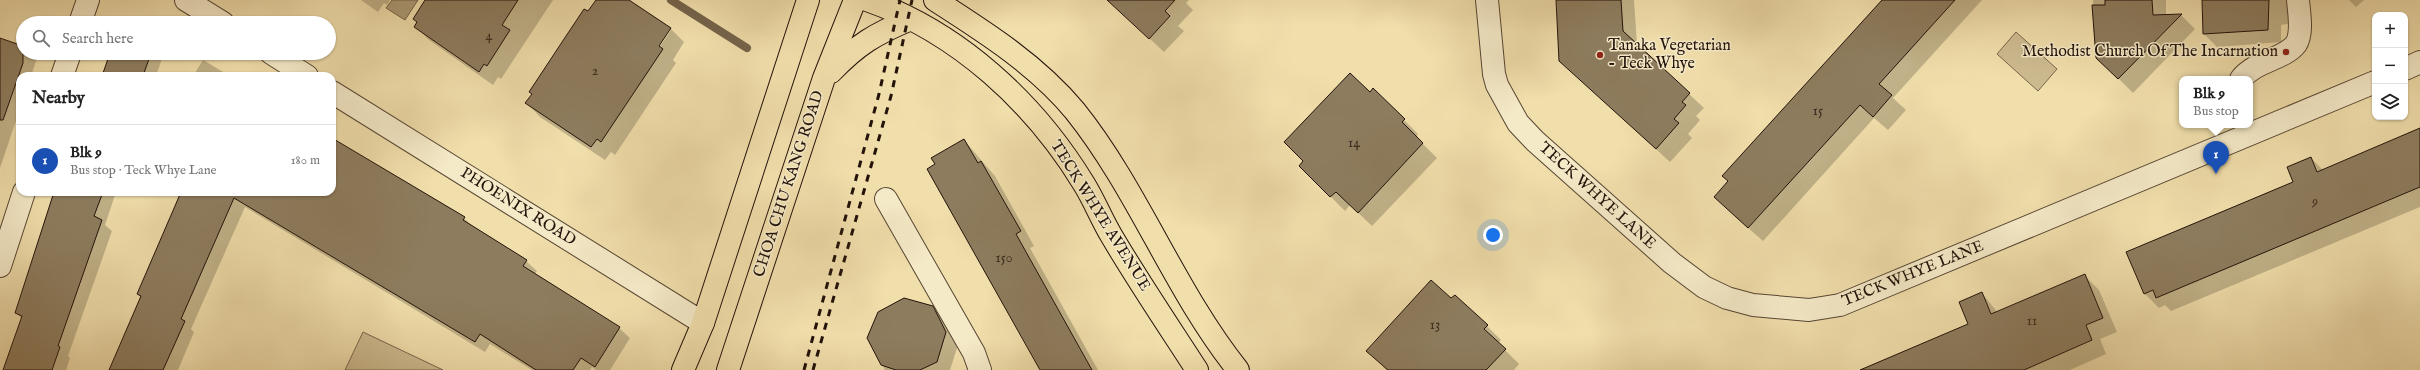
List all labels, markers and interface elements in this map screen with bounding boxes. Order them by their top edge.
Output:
map controls [2372,12,2408,120]
button: + [2372,12,2408,48]
search box [16,16,336,60]
icon: search [30,27,52,49]
house number: 4 [486,27,493,45]
text: Search here [62,29,133,48]
place label: Tanaka Vegetarian - Teck Whye [1608,36,1731,74]
place label: Methodist Church Of The Incarnation [2022,42,2278,62]
marker: Methodist Church Of The Incarnation [2281,47,2291,57]
button: − [2372,48,2408,84]
marker: Tanaka Vegetarian - Teck Whye [1595,50,1605,60]
house number: 2 [592,62,599,80]
popup [2179,76,2253,128]
text: Blk 9 [2193,84,2225,103]
button: layers [2372,84,2408,120]
text: Nearby [32,88,85,109]
street label: CHOA CHU KANG ROAD [749,88,829,280]
house number: 15 [1813,102,1823,120]
text: Bus stop [2193,103,2239,120]
house number: 14 [1348,134,1360,152]
street label: TECK WHYE AVENUE [1045,137,1155,295]
street label: TECK WHYE LANE [1534,138,1660,254]
pin: 1 [2203,141,2229,174]
text: Blk 9 [70,143,102,162]
text: 1 [43,152,47,169]
text: 180 m [291,152,320,169]
text: Bus stop · Teck Whye Lane [70,162,217,179]
street label: PHOENIX ROAD [456,163,580,251]
house number: 9 [2311,193,2318,211]
your location [1483,225,1503,245]
street label: TECK WHYE LANE [1839,236,1987,312]
house number: 150 [995,249,1013,267]
house number: 11 [2027,312,2037,330]
house number: 13 [1430,316,1440,334]

